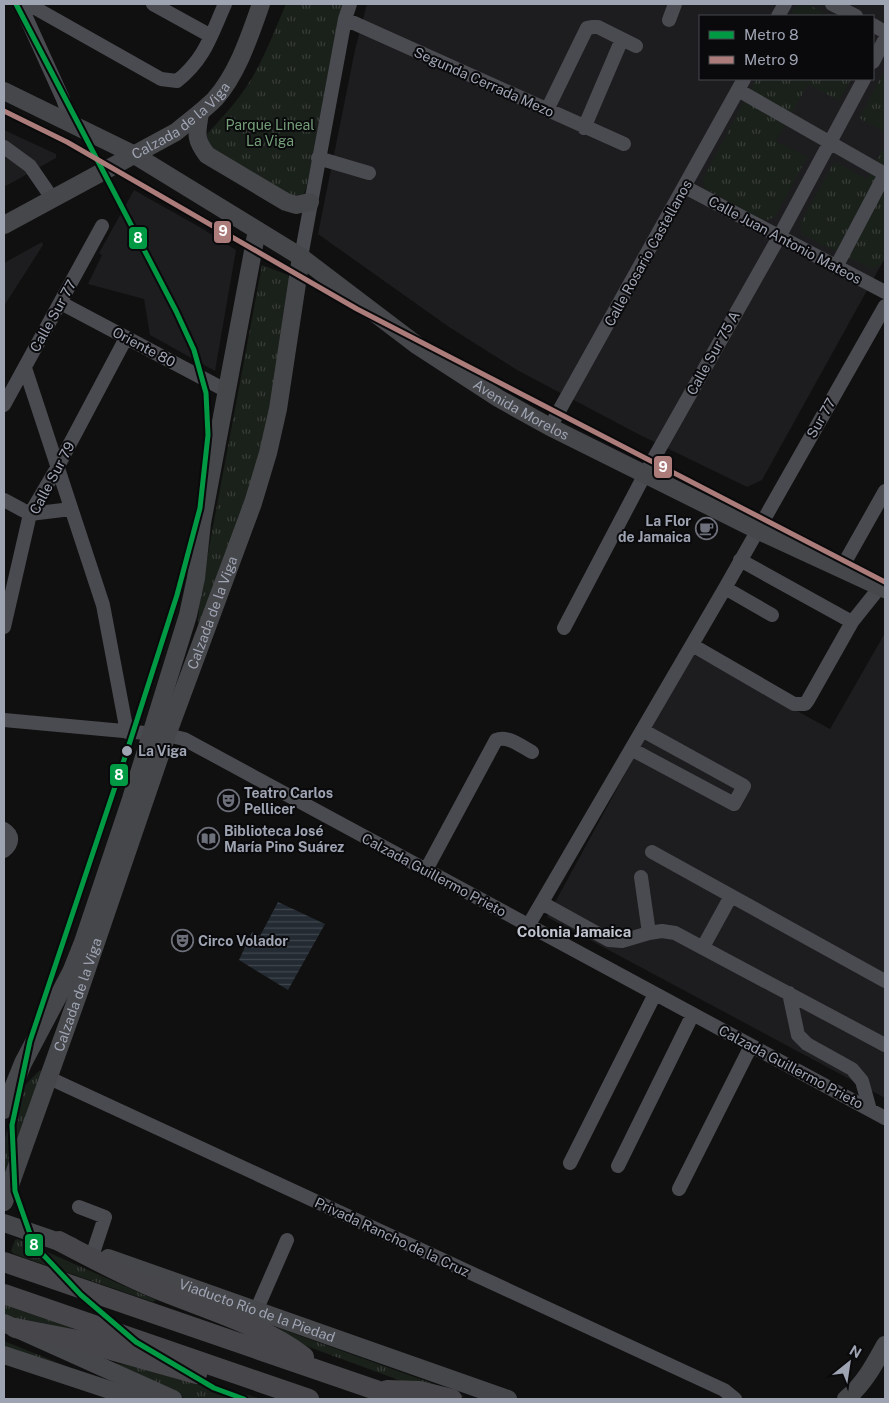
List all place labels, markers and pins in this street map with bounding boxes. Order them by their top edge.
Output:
place label: La Flor de Jamaica [618,513,691,545]
cafe icon: La Flor de Jamaica [695,517,719,541]
place label: La Viga [138,743,187,759]
marker: La Viga [120,744,134,758]
place label: Teatro Carlos Pellicer [244,785,333,817]
theatre icon: Teatro Carlos Pellicer [216,789,240,813]
place label: Biblioteca José María Pino Suárez [224,823,344,855]
library icon: Biblioteca José María Pino Suárez [196,827,220,851]
theatre icon: Circo Volador [170,929,194,953]
place label: Circo Volador [198,933,288,949]

